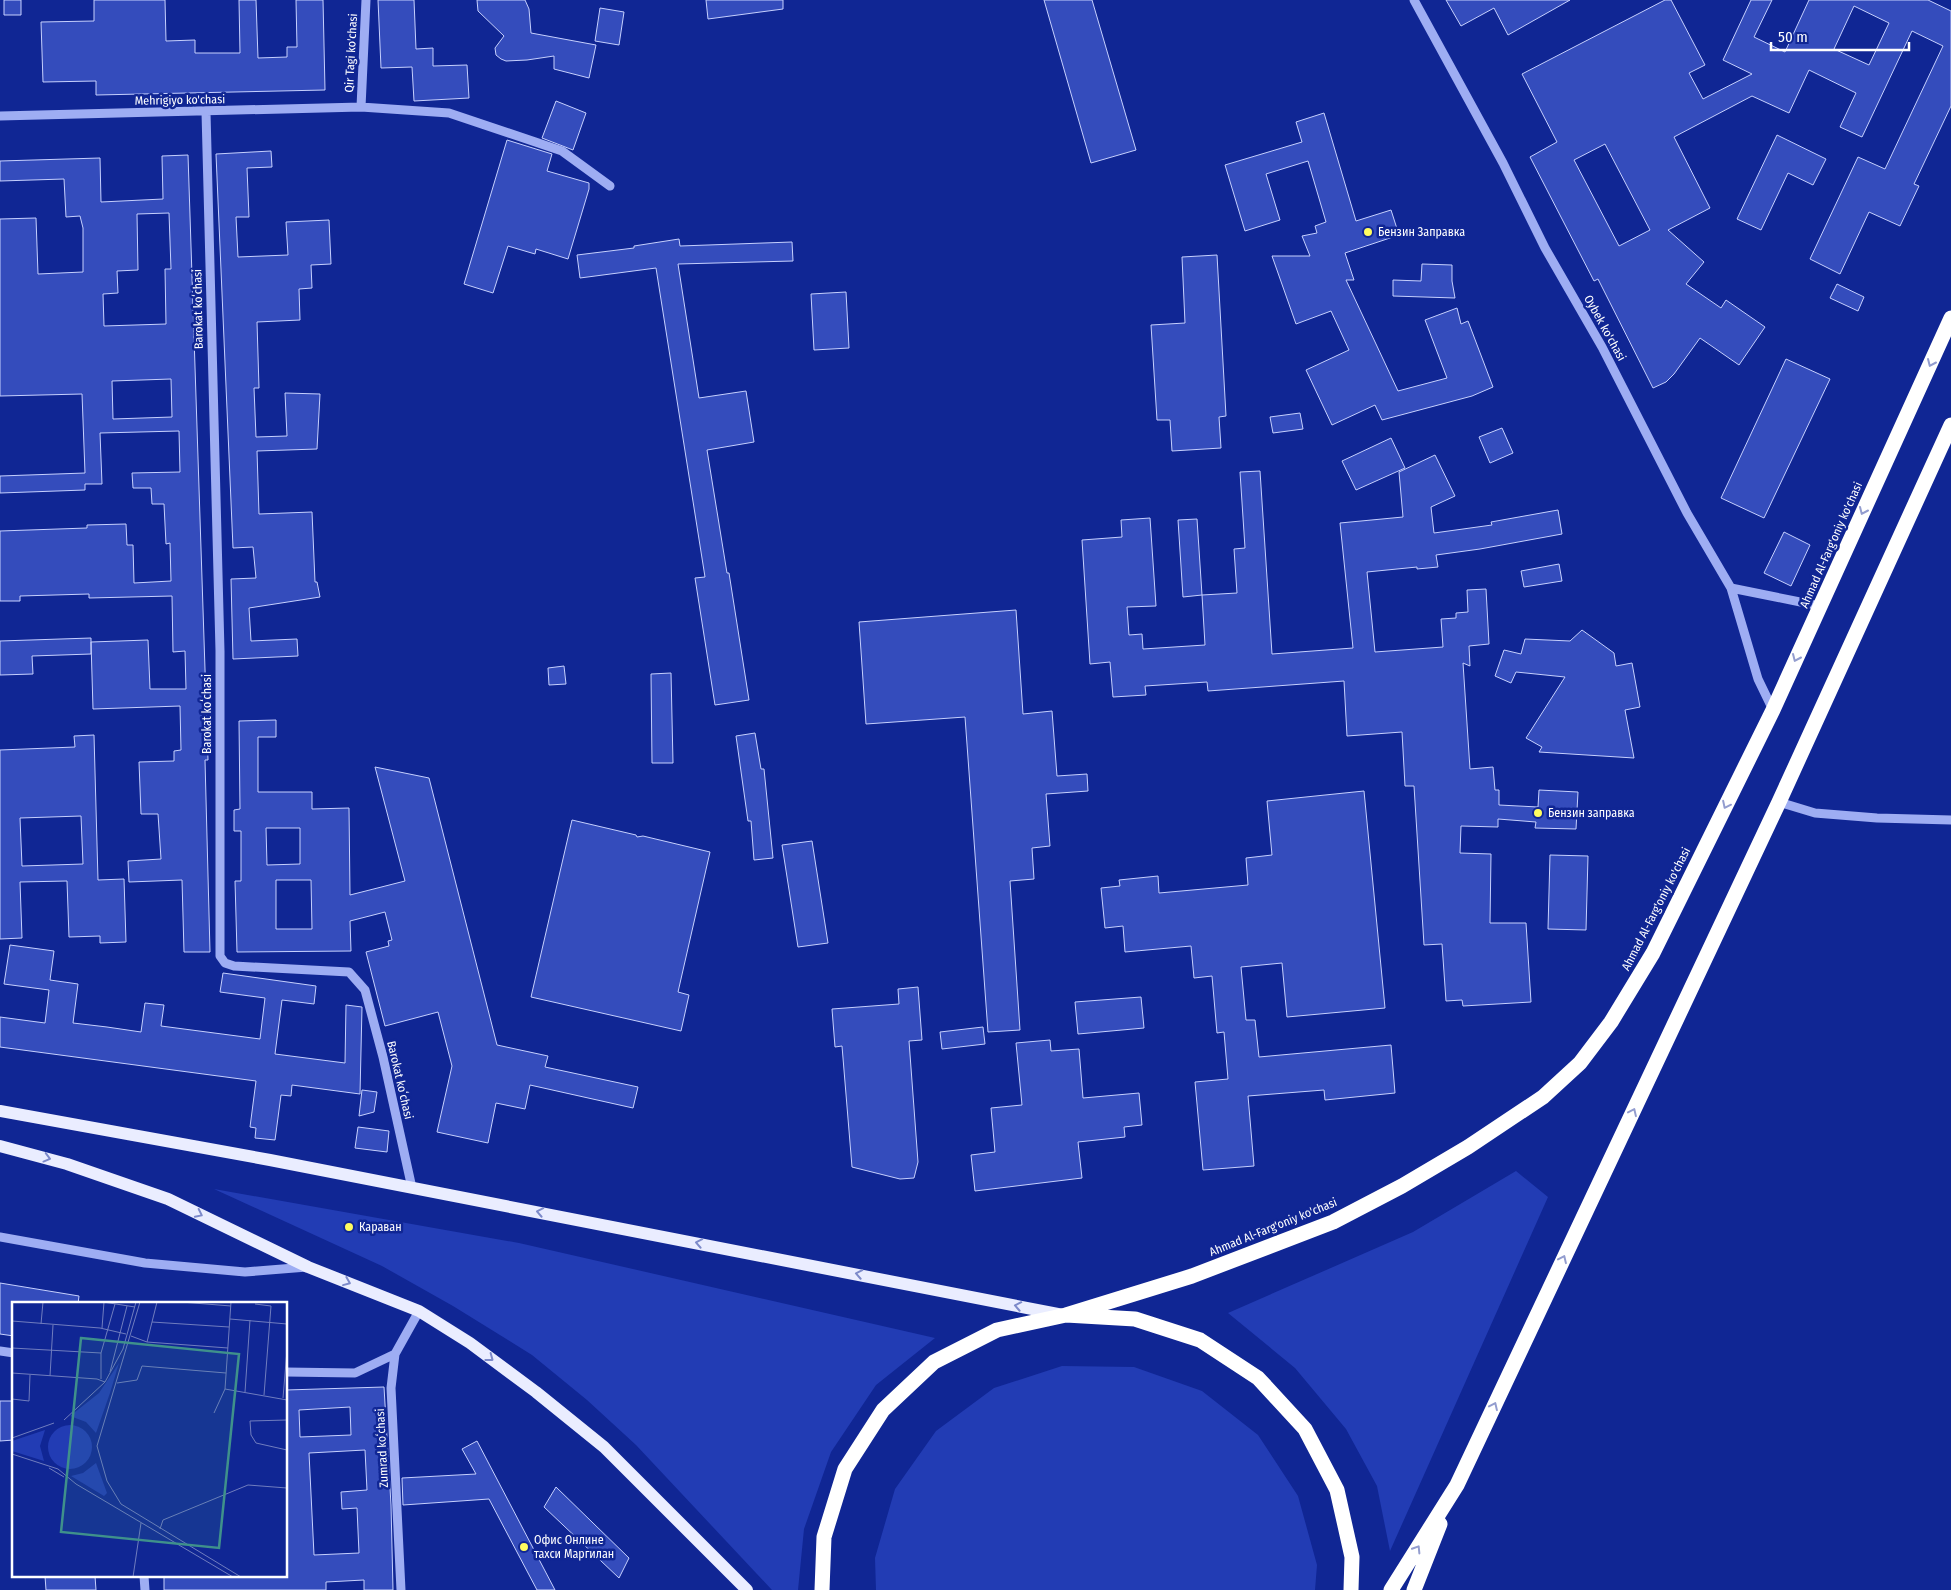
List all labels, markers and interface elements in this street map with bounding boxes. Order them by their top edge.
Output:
street label: Qir Tagi ko'chasi [342,13,360,93]
scale bar [1771,20,1908,52]
text: 50 m [1778,28,1808,46]
street label: Mehrigiyo ko'chasi [135,92,225,108]
place label: Бензин Заправка [1378,225,1465,239]
marker: Бензин Заправка [1362,226,1374,238]
street label: Barokat koʻchasi [189,269,206,349]
street label: Oybek ko'chasi [1581,293,1629,363]
one-way arrow [1926,358,1937,367]
street label: Ahmad Al-Farg'oniy ko'chasi [1797,480,1865,610]
one-way arrow [1860,505,1870,514]
one-way arrow [1792,653,1803,662]
street label: Barokat koʻchasi [199,674,214,754]
one-way arrow [1722,800,1732,809]
place label: Бензин заправка [1548,806,1635,820]
marker: Бензин заправка [1532,807,1544,819]
street label: Ahmad Al-Farg'oniy ko'chasi [1619,845,1693,973]
street label: Barokat koʻchasi [384,1039,417,1121]
one-way arrow [1627,1108,1637,1117]
one-way arrow [43,1153,51,1163]
street label: Ahmad Al-Farg'oniy ko'chasi [1207,1195,1339,1259]
one-way arrow [535,1207,544,1218]
one-way arrow [194,1208,203,1218]
place label: Караван [359,1220,402,1234]
marker: Караван [343,1221,355,1233]
one-way arrow [695,1238,704,1248]
one-way arrow [1557,1255,1568,1264]
one-way arrow [854,1270,863,1280]
one-way arrow [342,1276,351,1286]
one-way arrow [1014,1301,1022,1312]
inset map [12,1302,288,1578]
one-way arrow [484,1352,493,1360]
one-way arrow [1488,1402,1498,1411]
street label: Zumrad koʻchasi [372,1408,391,1488]
place label: Офис Онлине тахси Маргилан [534,1533,614,1561]
marker: Офис Онлине тахси Маргилан [518,1541,530,1553]
one-way arrow [1410,1545,1420,1554]

